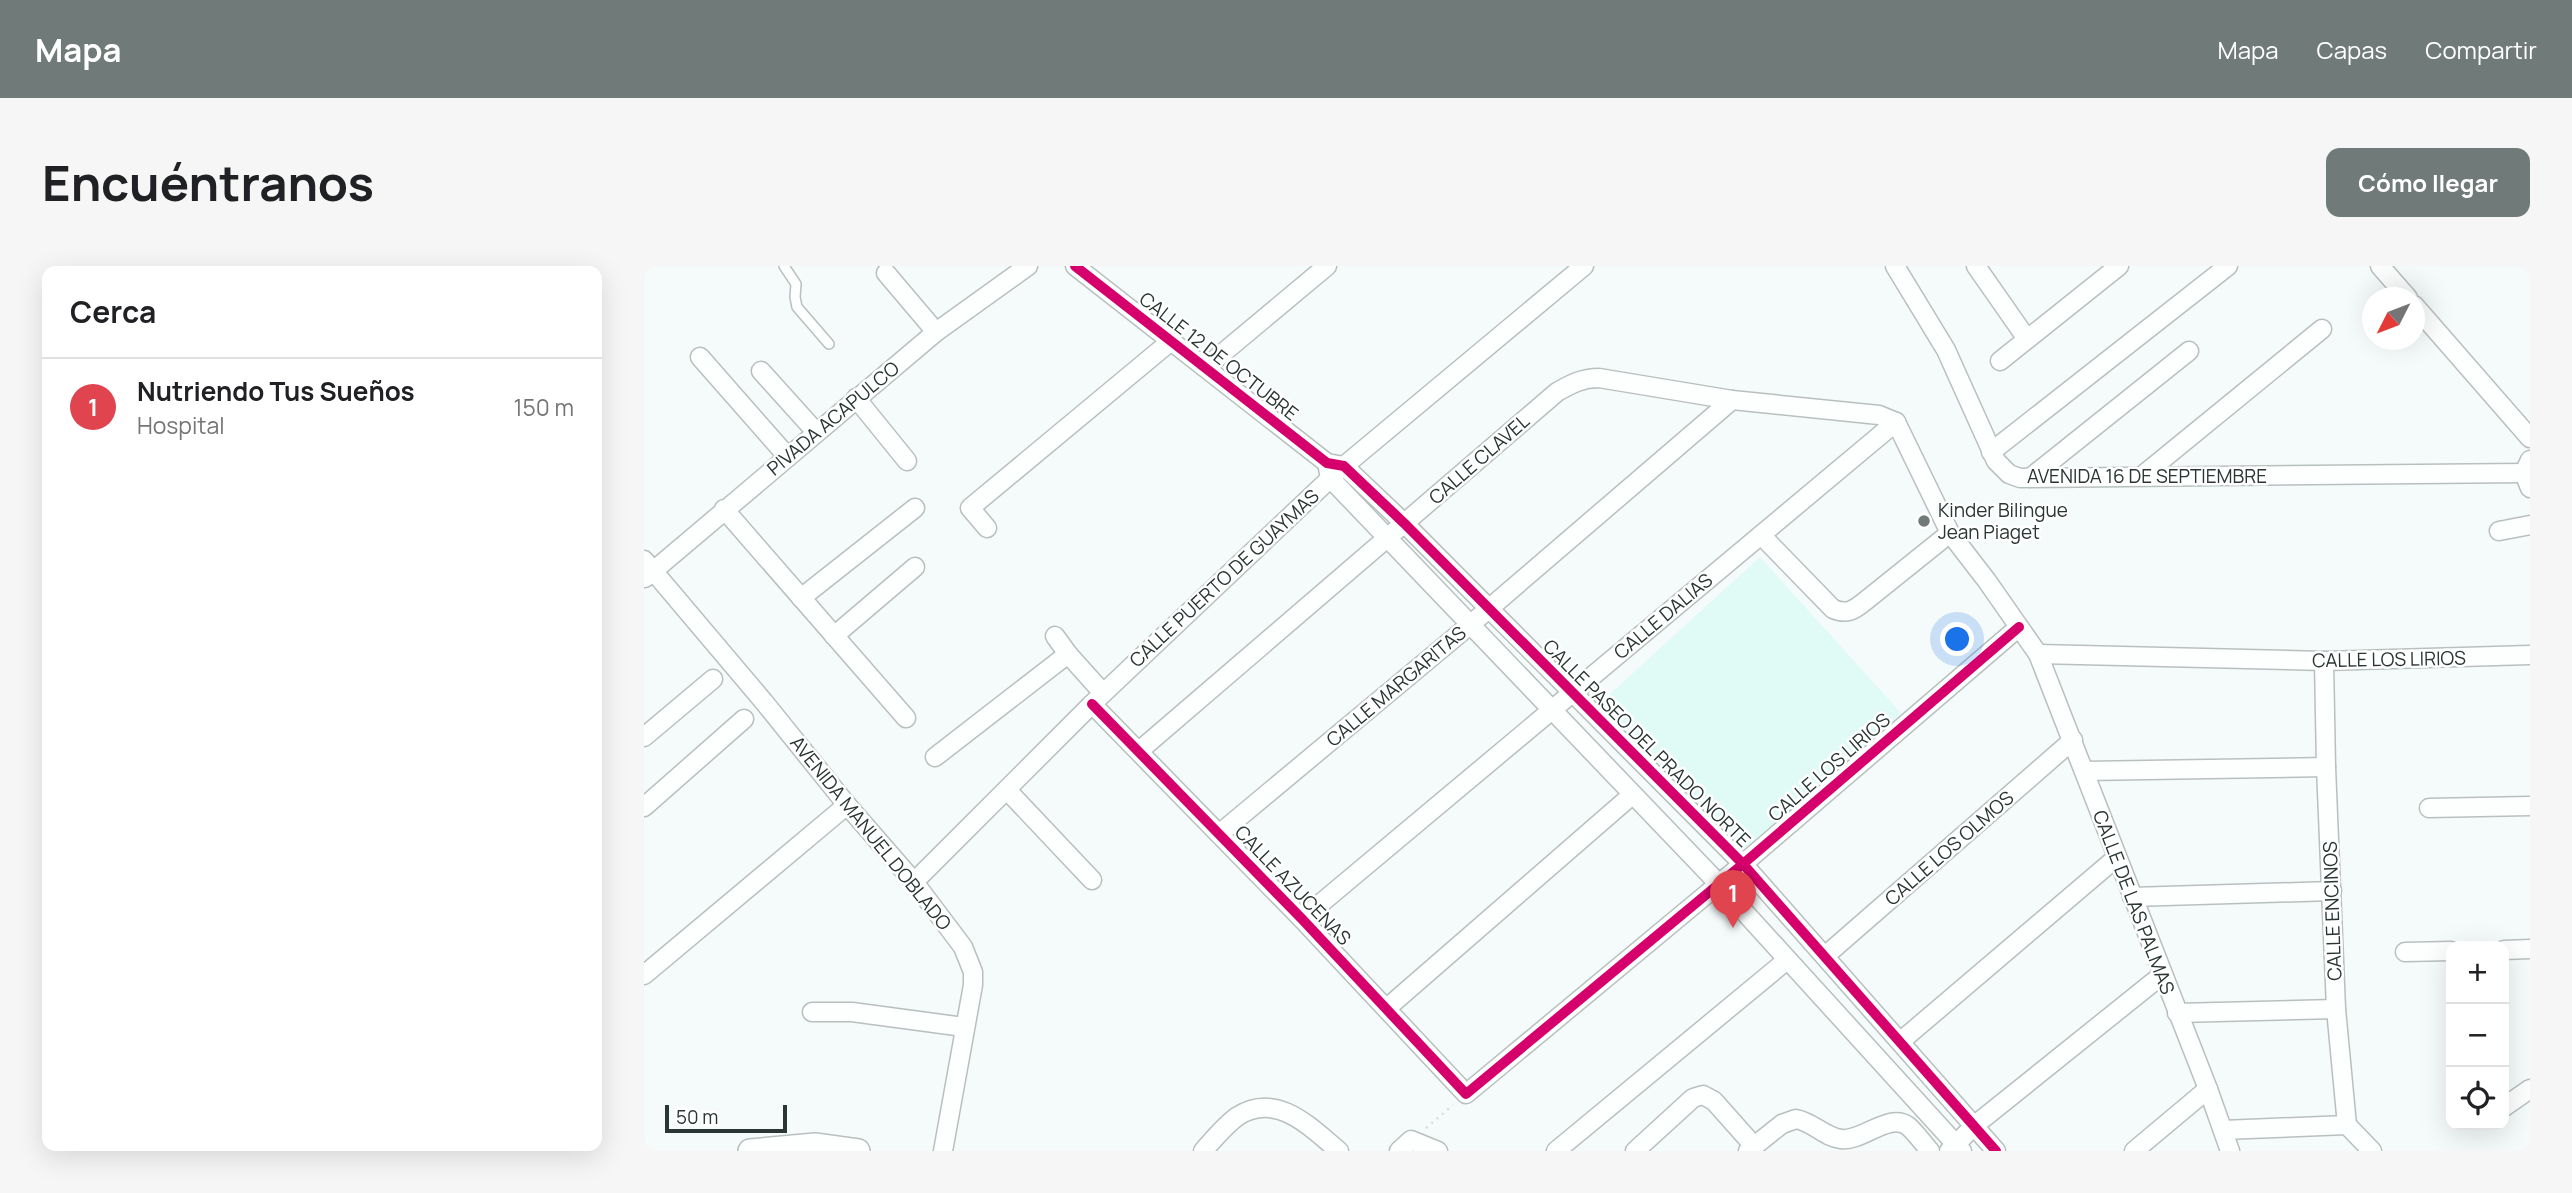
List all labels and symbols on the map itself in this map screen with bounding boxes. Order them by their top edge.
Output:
street label: CALLE 12 DE OCTUBRE [1134,286,1304,426]
north arrow [2362,287,2425,350]
street label: PIVADA ACAPULCO [761,355,905,481]
street label: CALLE CLAVEL [1423,408,1535,510]
street label: AVENIDA 16 DE SEPTIEMBRE [2027,463,2267,489]
street label: CALLE PUERTO DE GUAYMAS [1124,483,1325,673]
place label: Kinder Bilingue Jean Piaget [1938,497,2068,545]
marker: Kinder Bilingue Jean Piaget [1916,513,1932,529]
street label: CALLE DALIAS [1608,567,1718,665]
street label: CALLE MARGARITAS [1321,620,1472,752]
your location [1940,622,1974,656]
street label: CALLE PASEO DEL PRADO NORTE [1537,633,1757,853]
street label: CALLE LOS LIRIOS [2312,645,2466,673]
street label: CALLE LOS LIRIOS [1762,707,1896,827]
street label: AVENIDA MANUEL DOBLADO [784,730,958,936]
street label: CALLE LOS OLMOS [1879,785,2019,911]
street label: CALLE DE LAS PALMAS [2087,806,2181,998]
street label: CALLE AZUCENAS [1229,819,1357,951]
street label: CALLE ENCINOS [2317,841,2347,981]
pin: 1 [1710,870,1756,928]
scale bar [665,1102,788,1134]

